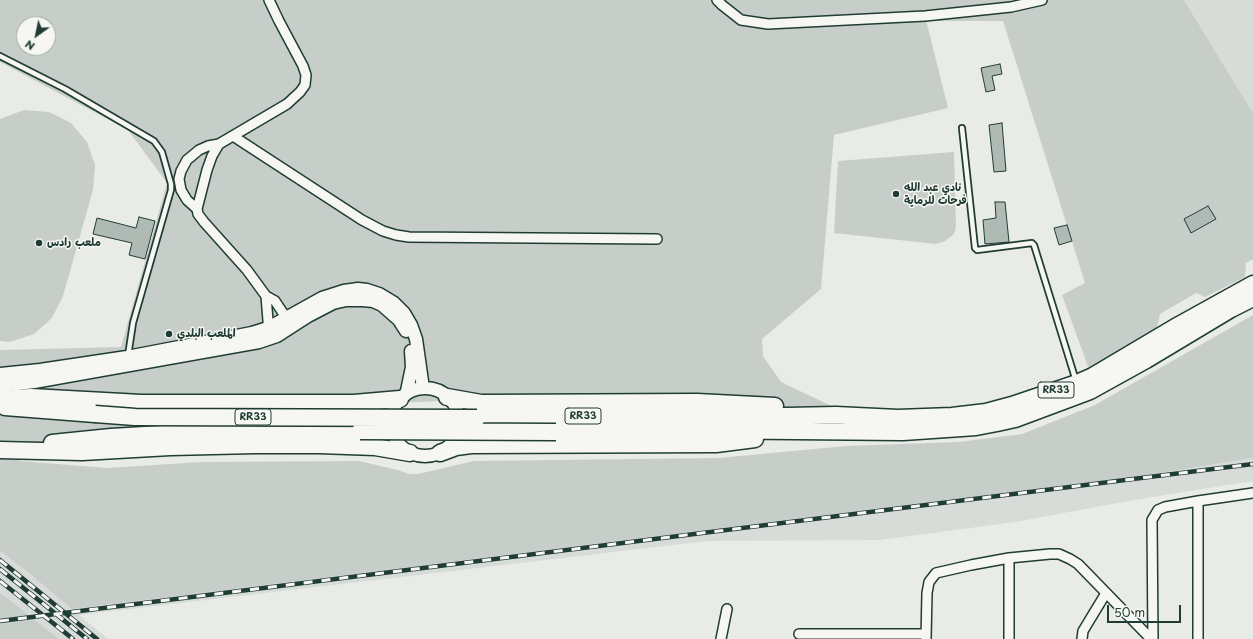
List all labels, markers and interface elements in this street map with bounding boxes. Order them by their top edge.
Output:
north arrow [16,16,56,56]
text: N [21,36,38,55]
place label: نادي عبد الله فرحات للرماية [904,181,967,207]
marker: نادي عبد الله فرحات للرماية [891,189,901,199]
place label: ملعب رادس [47,236,101,250]
marker: ملعب رادس [34,238,44,248]
place label: الملعب البلدي [177,327,236,341]
marker: الملعب البلدي [164,329,174,339]
road number: RR33 [1038,382,1074,398]
road number: RR33 [565,408,601,424]
road number: RR33 [235,409,271,425]
scale bar [1109,597,1183,623]
text: 50 m [1114,603,1145,621]

